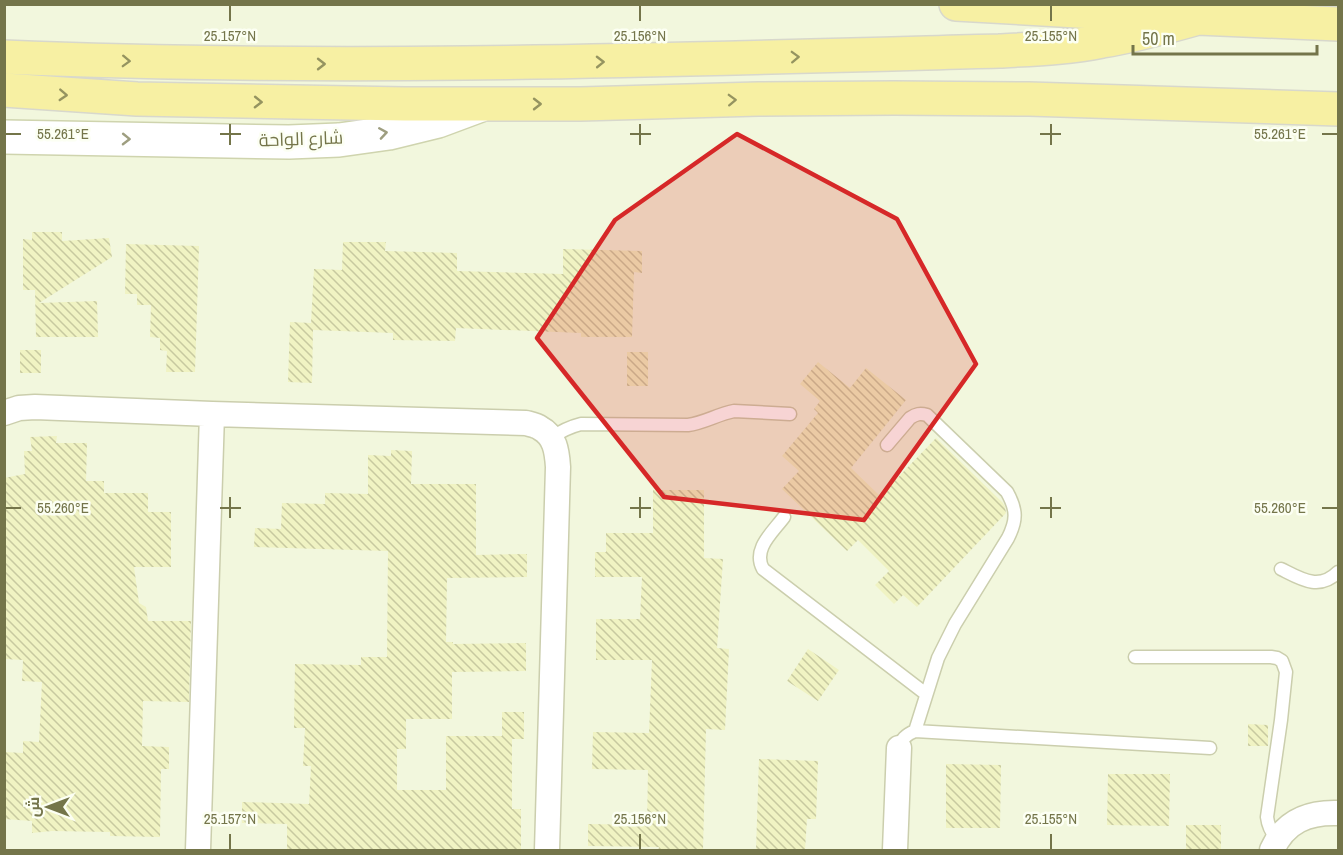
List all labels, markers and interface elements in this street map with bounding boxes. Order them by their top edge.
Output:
scale bar [1133,18,1318,56]
text: 25.157°N [204,25,256,46]
text: 25.156°N [614,25,666,46]
text: 25.155°N [1025,25,1077,46]
text: 50 m [1142,26,1175,51]
one-way arrow [790,50,799,63]
one-way arrow [121,55,130,67]
one-way arrow [595,55,604,68]
one-way arrow [316,58,325,70]
one-way arrow [58,88,67,101]
one-way arrow [727,94,736,106]
one-way arrow [253,96,262,108]
one-way arrow [532,98,541,110]
text: 55.261°E [37,123,89,144]
text: 55.261°E [1254,123,1306,144]
street label: شارع الواحة [258,125,344,152]
one-way arrow [379,128,388,140]
one-way arrow [121,133,130,145]
text: 55.260°E [37,497,89,518]
text: 55.260°E [1254,497,1306,518]
north arrow [18,777,78,837]
text: ش [22,797,44,817]
text: 25.157°N [204,808,256,829]
text: 25.156°N [614,808,666,829]
text: 25.155°N [1025,808,1077,829]

